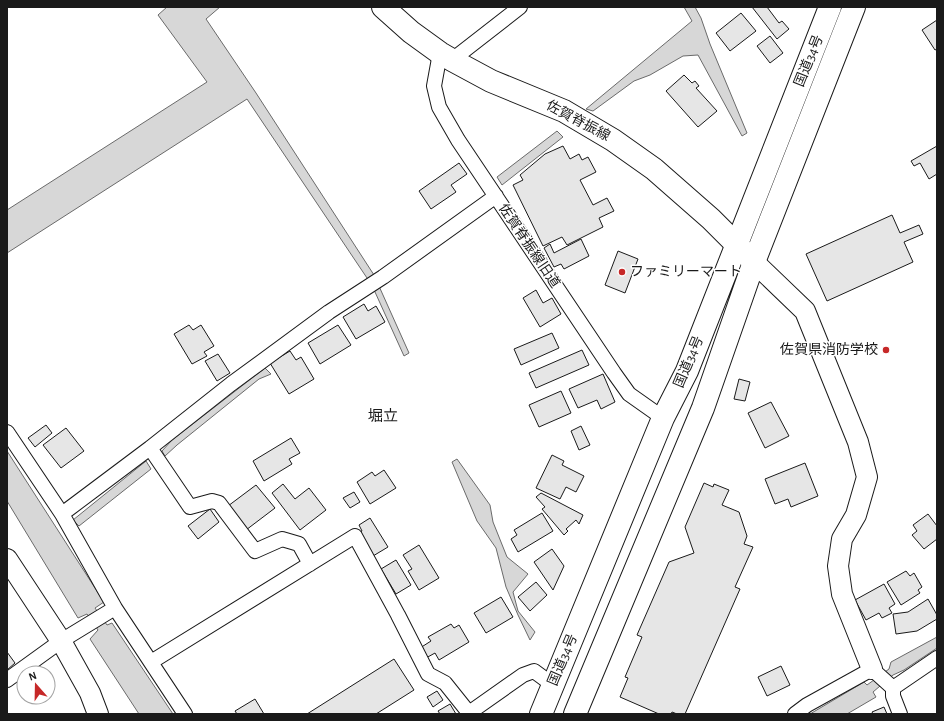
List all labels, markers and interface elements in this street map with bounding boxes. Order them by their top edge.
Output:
street label: 国道34号 [791,33,826,89]
street label: 佐賀脊振線 [544,98,613,144]
street label: 佐賀脊振線旧道 [496,201,563,291]
place label: ファミリーマート [630,265,742,279]
marker: ファミリーマート [617,267,627,277]
street label: 国道34号 [671,334,706,390]
place label: 佐賀県消防学校 [780,342,878,357]
marker: 佐賀県消防学校 [881,345,891,355]
district label: 堀立 [368,408,398,424]
street label: 国道34号 [545,632,580,688]
north arrow [16,665,56,705]
text: N [27,670,38,683]

